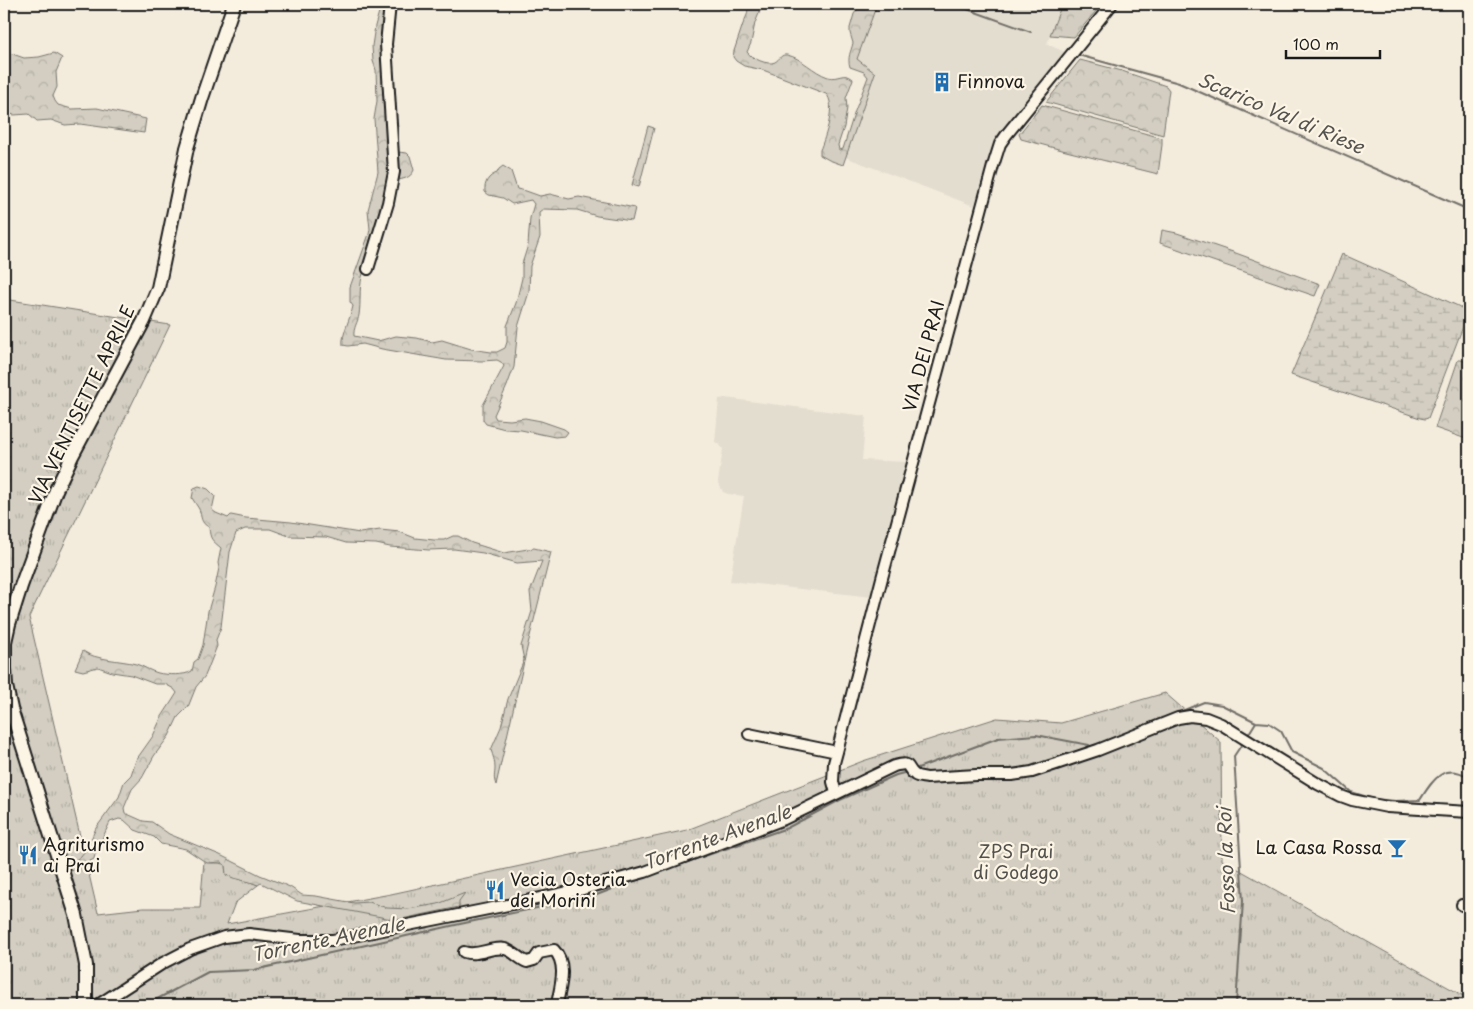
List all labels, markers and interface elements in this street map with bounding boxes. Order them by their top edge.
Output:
scale bar [1286,28,1379,60]
text: 100 m [1293,32,1339,55]
water label: Scarico Val di Riese [1194,64,1369,160]
place label: Finnova [957,67,1025,94]
building icon: Finnova [931,71,953,93]
street label: VIA DEI PRAI [895,297,950,414]
street label: VIA VENTISETTE APRILE [21,300,141,508]
water label: Torrente Avenale [639,796,795,876]
water label: Fosso la Roi [1209,805,1241,915]
place label: Agriturismo ai Prai [43,830,145,878]
place label: La Casa Rossa [1255,833,1382,860]
park label: ZPS Prai di Godego [973,837,1059,885]
bar icon: La Casa Rossa [1386,837,1408,859]
restaurant icon: Agriturismo ai Prai [17,844,39,866]
place label: Vecia Osteria dei Morini [510,865,627,913]
restaurant icon: Vecia Osteria dei Morini [484,879,506,901]
water label: Torrente Avenale [249,908,407,968]

